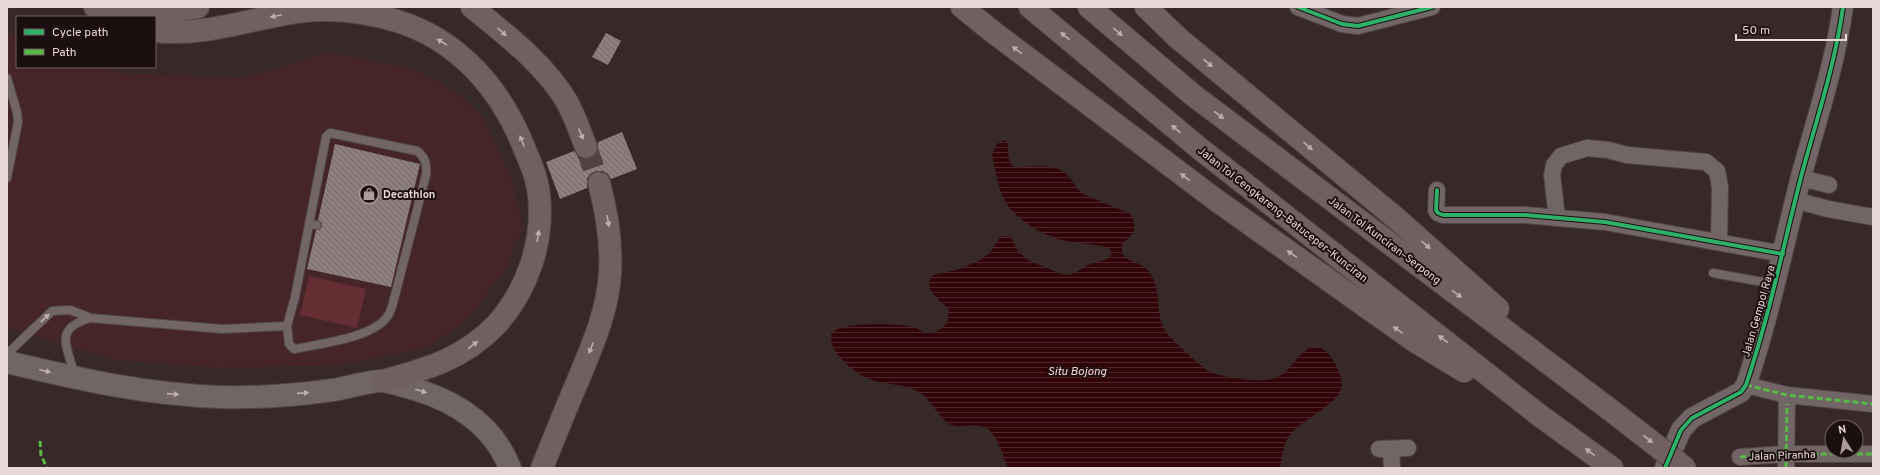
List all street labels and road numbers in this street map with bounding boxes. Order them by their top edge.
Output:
street label: Jalan Tol Cengkareng–Batuceper–Kunciran [1194,144,1370,286]
street label: Jalan Tol Kunciran–Serpong [1325,194,1443,288]
street label: Jalan Gempol Raya [1739,264,1779,359]
street label: Jalan Piranha [1748,448,1816,464]

